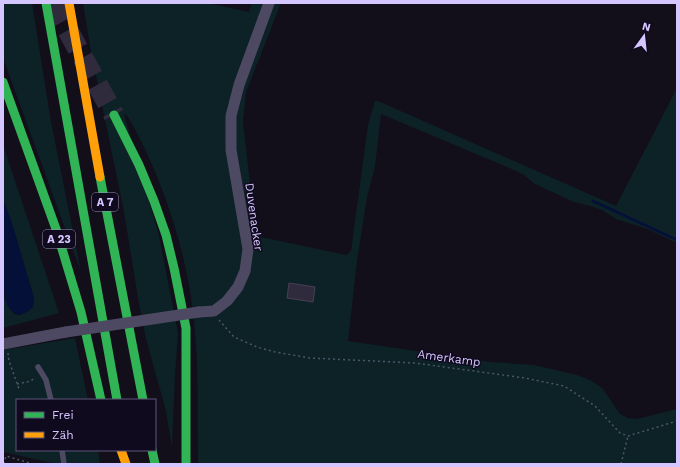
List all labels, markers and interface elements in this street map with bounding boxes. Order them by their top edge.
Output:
north arrow [624,16,664,56]
text: N [641,19,652,34]
street label: Duvenacker [242,182,266,252]
road number: A 7 [92,193,118,211]
road number: A 23 [43,230,75,248]
street label: Amerkamp [417,347,481,369]
legend [16,399,156,451]
text: Frei [52,408,74,422]
text: Zäh [52,428,74,442]

